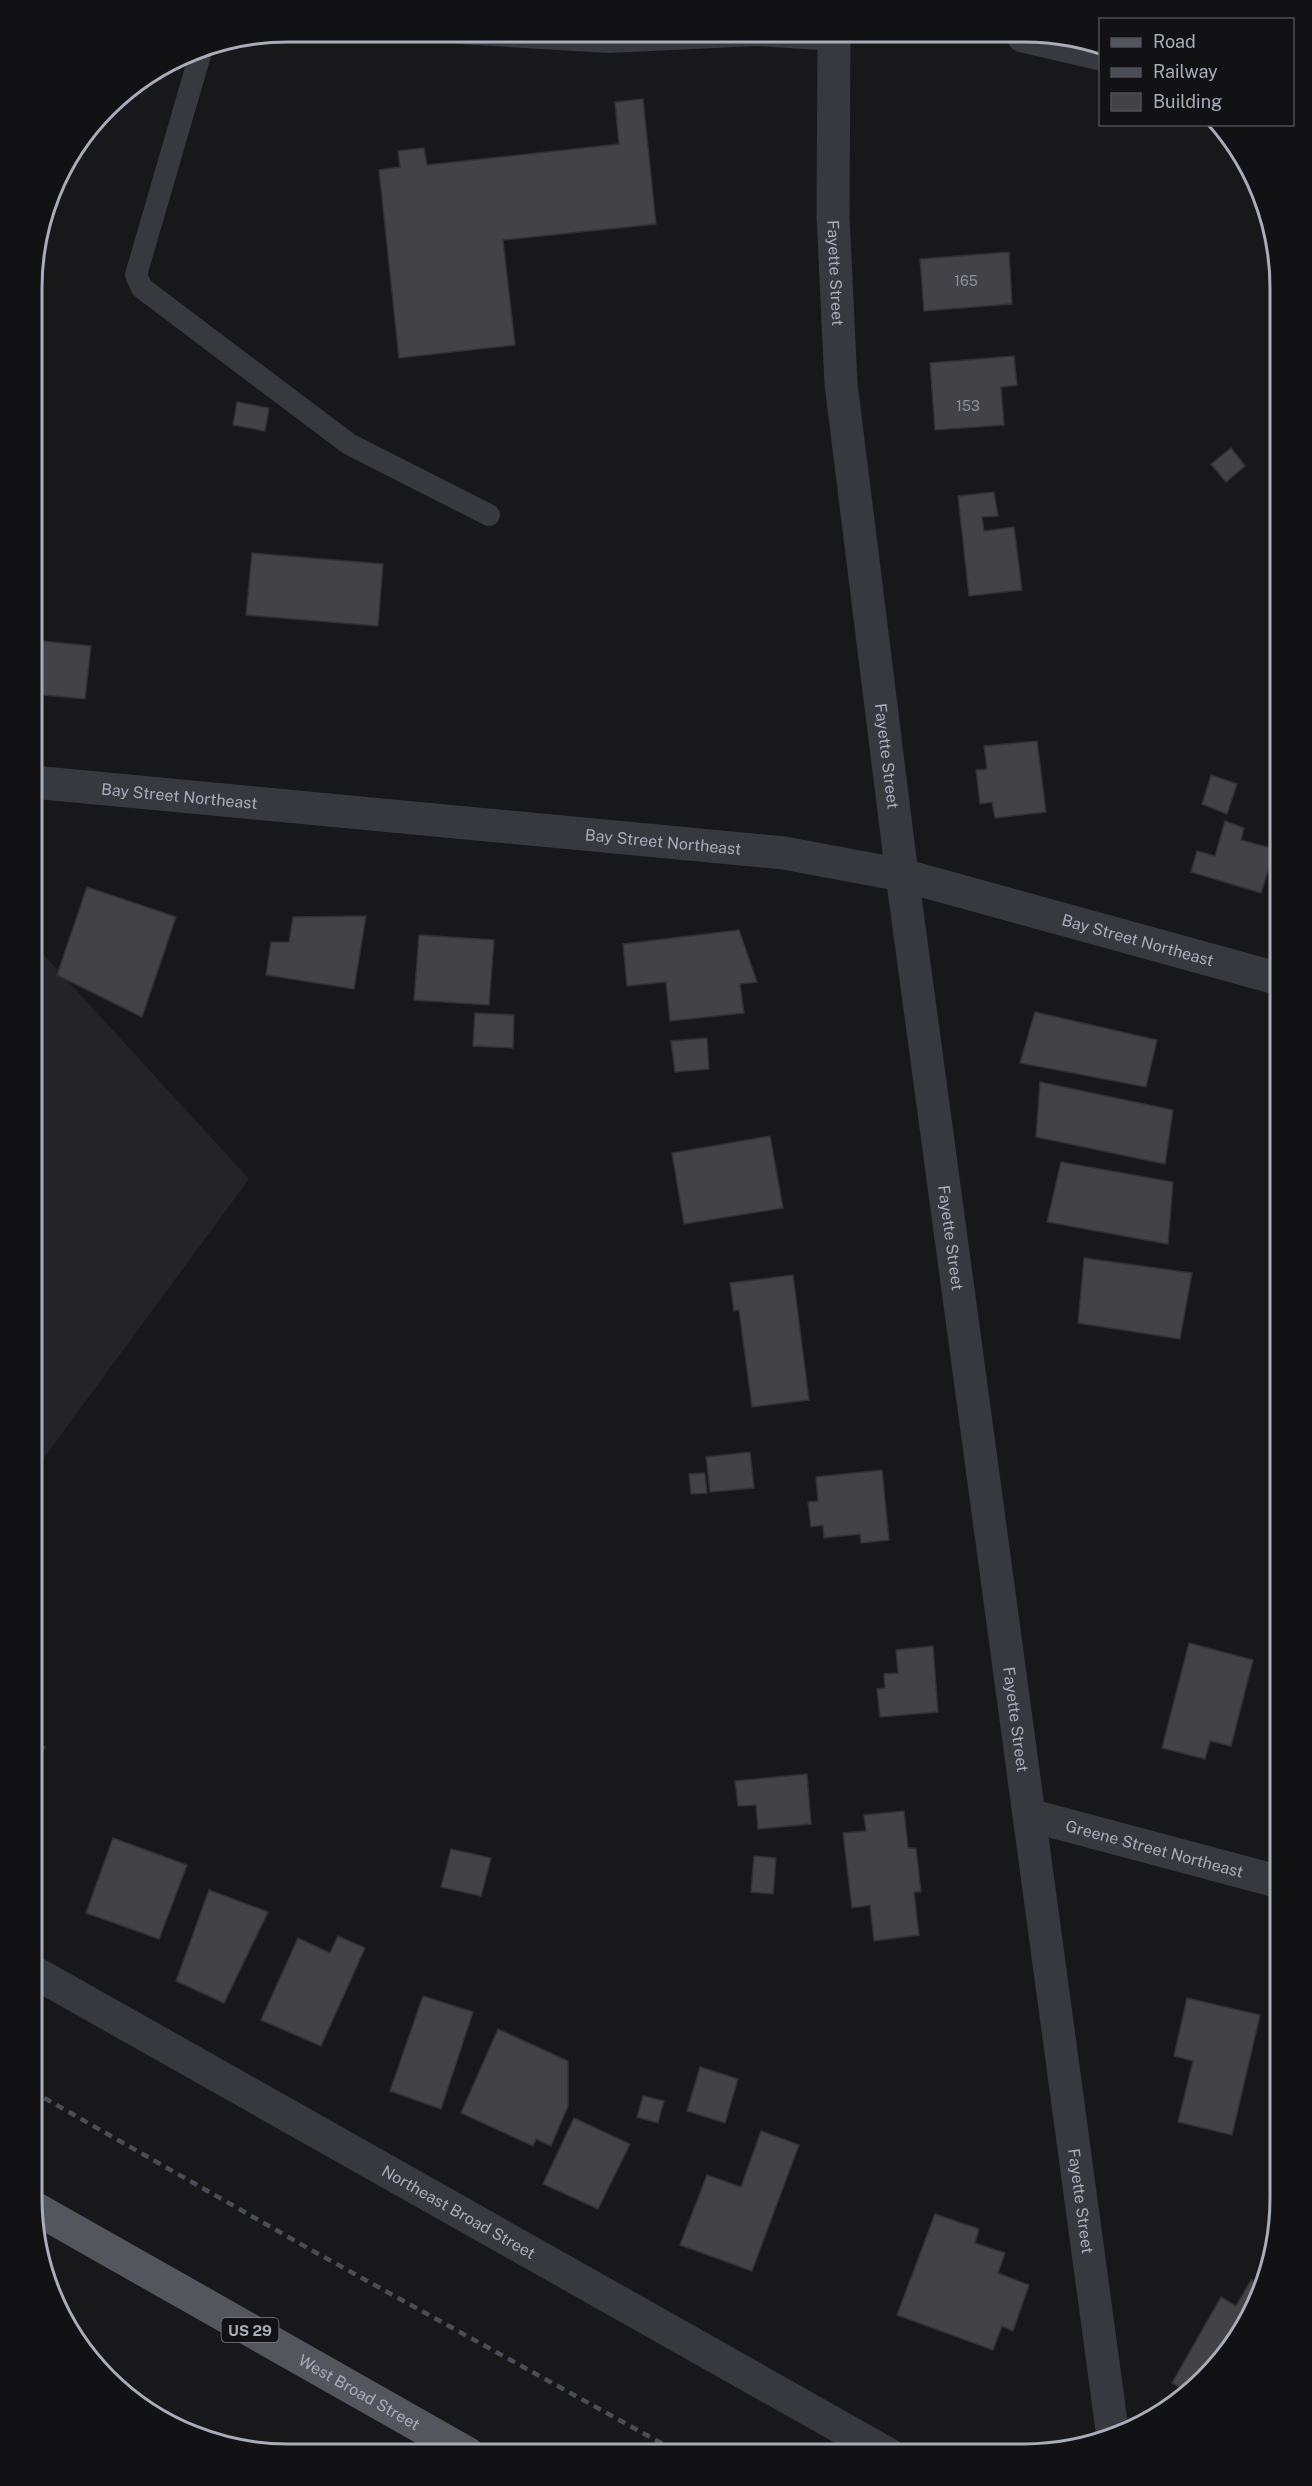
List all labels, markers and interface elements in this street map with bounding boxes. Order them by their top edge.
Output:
legend [1099,18,1294,126]
text: Road [1153,31,1196,52]
text: Railway [1153,61,1218,82]
text: Building [1153,91,1222,112]
street label: Fayette Street [824,219,848,326]
house number: 165 [954,273,978,289]
house number: 153 [956,398,980,414]
street label: Fayette Street [871,702,903,810]
street label: Bay Street Northeast [100,779,258,813]
street label: Bay Street Northeast [584,825,742,858]
street label: Bay Street Northeast [1060,910,1216,970]
street label: Fayette Street [934,1184,968,1292]
street label: Fayette Street [1000,1665,1033,1773]
street label: Greene Street Northeast [1064,1816,1246,1881]
street label: Fayette Street [1065,2147,1098,2255]
street label: Northeast Broad Street [379,2161,539,2263]
road number: US 29 [222,2318,278,2342]
street label: West Broad Street [295,2350,423,2434]

